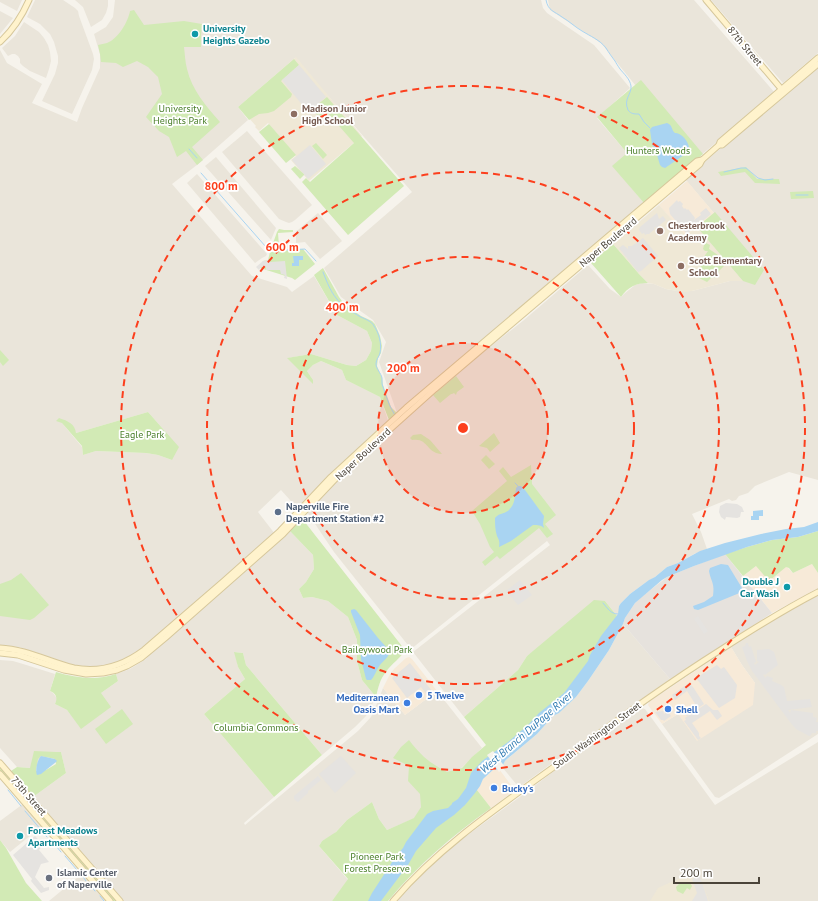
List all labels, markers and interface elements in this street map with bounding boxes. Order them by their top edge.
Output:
place label: University Heights Gazebo [203,22,270,47]
street label: 87th Street [725,24,766,69]
marker: University Heights Gazebo [190,29,200,39]
park label: University Heights Park [153,102,207,127]
place label: Madison Junior High School [302,102,367,127]
marker: Madison Junior High School [289,109,299,119]
park label: Hunters Woods [626,144,690,157]
text: 800 m [204,178,238,193]
street label: Naper Boulevard [577,214,639,270]
place label: Chesterbrook Academy [668,219,725,244]
marker: Chesterbrook Academy [655,226,665,236]
text: 600 m [265,239,299,254]
place label: Scott Elementary School [689,254,762,279]
marker: Scott Elementary School [676,261,686,271]
text: 400 m [325,299,359,314]
text: 200 m [386,360,420,375]
centre of rings [456,421,470,435]
street label: Naper Boulevard [333,425,393,483]
park label: Eagle Park [120,428,165,441]
place label: Naperville Fire Department Station #2 [286,500,384,525]
marker: Naperville Fire Department Station #2 [273,507,283,517]
place label: Double J Car Wash [740,575,779,600]
marker: Double J Car Wash [782,582,792,592]
park label: Baileywood Park [342,643,412,656]
water label: West Branch DuPage River [477,687,576,776]
place label: 5 Twelve [427,689,464,702]
marker: 5 Twelve [414,690,424,700]
place label: Mediterranean Oasis Mart [336,691,399,716]
marker: Mediterranean Oasis Mart [402,698,412,708]
street label: South Washington Street [550,698,644,771]
place label: Shell [676,703,698,716]
marker: Shell [663,704,673,714]
park label: Columbia Commons [214,721,298,734]
street label: 75th Street [8,774,50,819]
place label: Bucky's [502,782,533,795]
marker: Bucky's [489,783,499,793]
place label: Forest Meadows Apartments [28,824,97,849]
marker: Forest Meadows Apartments [15,831,25,841]
park label: Pioneer Park Forest Preserve [344,850,410,875]
scale bar [674,859,759,885]
text: 200 m [680,865,713,880]
place label: Islamic Center of Naperville [57,866,117,891]
marker: Islamic Center of Naperville [44,873,54,883]

